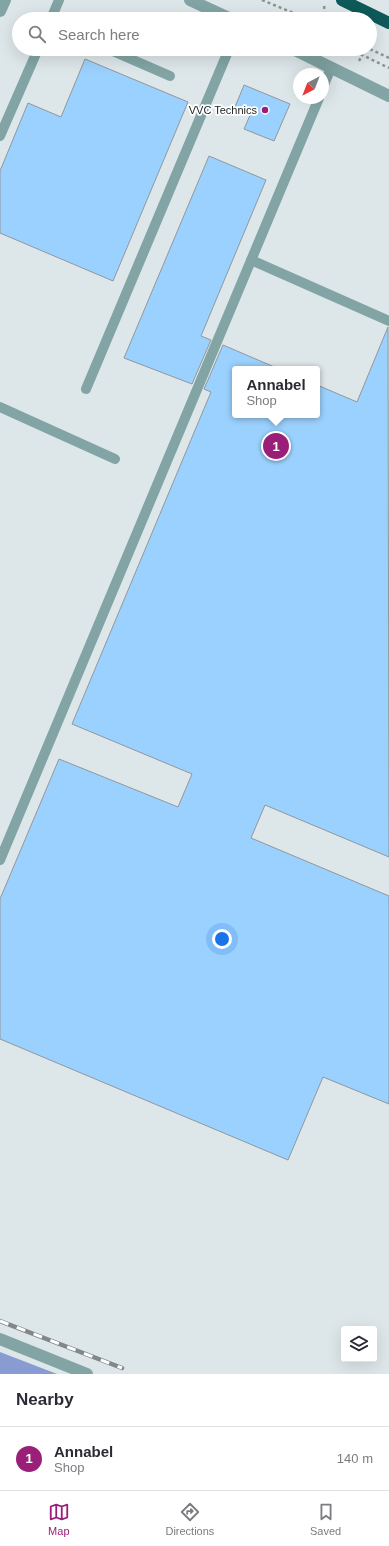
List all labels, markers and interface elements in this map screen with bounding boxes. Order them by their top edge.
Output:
search box [12,12,377,56]
icon: search [26,23,48,45]
text: Search here [58,26,140,43]
north arrow [293,68,329,104]
place label: VVC Technics [189,104,257,116]
marker: VVC Technics [260,105,270,115]
popup [232,366,320,418]
text: Annabel [246,376,306,393]
text: Shop [246,393,277,408]
pin: 1 [263,431,289,461]
your location [212,929,232,949]
map controls [341,1326,377,1362]
button: layers [341,1326,377,1362]
text: Nearby [16,1390,74,1409]
text: Annabel [54,1443,113,1460]
text: 1 [25,1451,33,1466]
text: 140 m [337,1451,373,1466]
text: Shop [54,1460,84,1475]
tab: Map [48,1501,70,1537]
tab: Directions [165,1501,214,1537]
tab: Saved [310,1501,341,1537]

